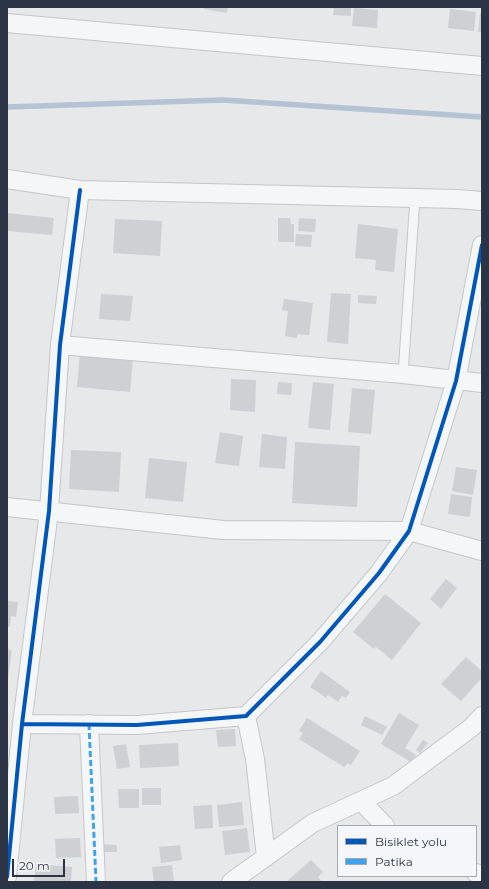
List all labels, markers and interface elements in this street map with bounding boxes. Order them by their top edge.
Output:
legend [337,825,477,877]
text: Bisiklet yolu [375,834,447,849]
scale bar [14,851,67,877]
text: Patika [375,854,413,869]
text: 20 m [19,858,50,873]

